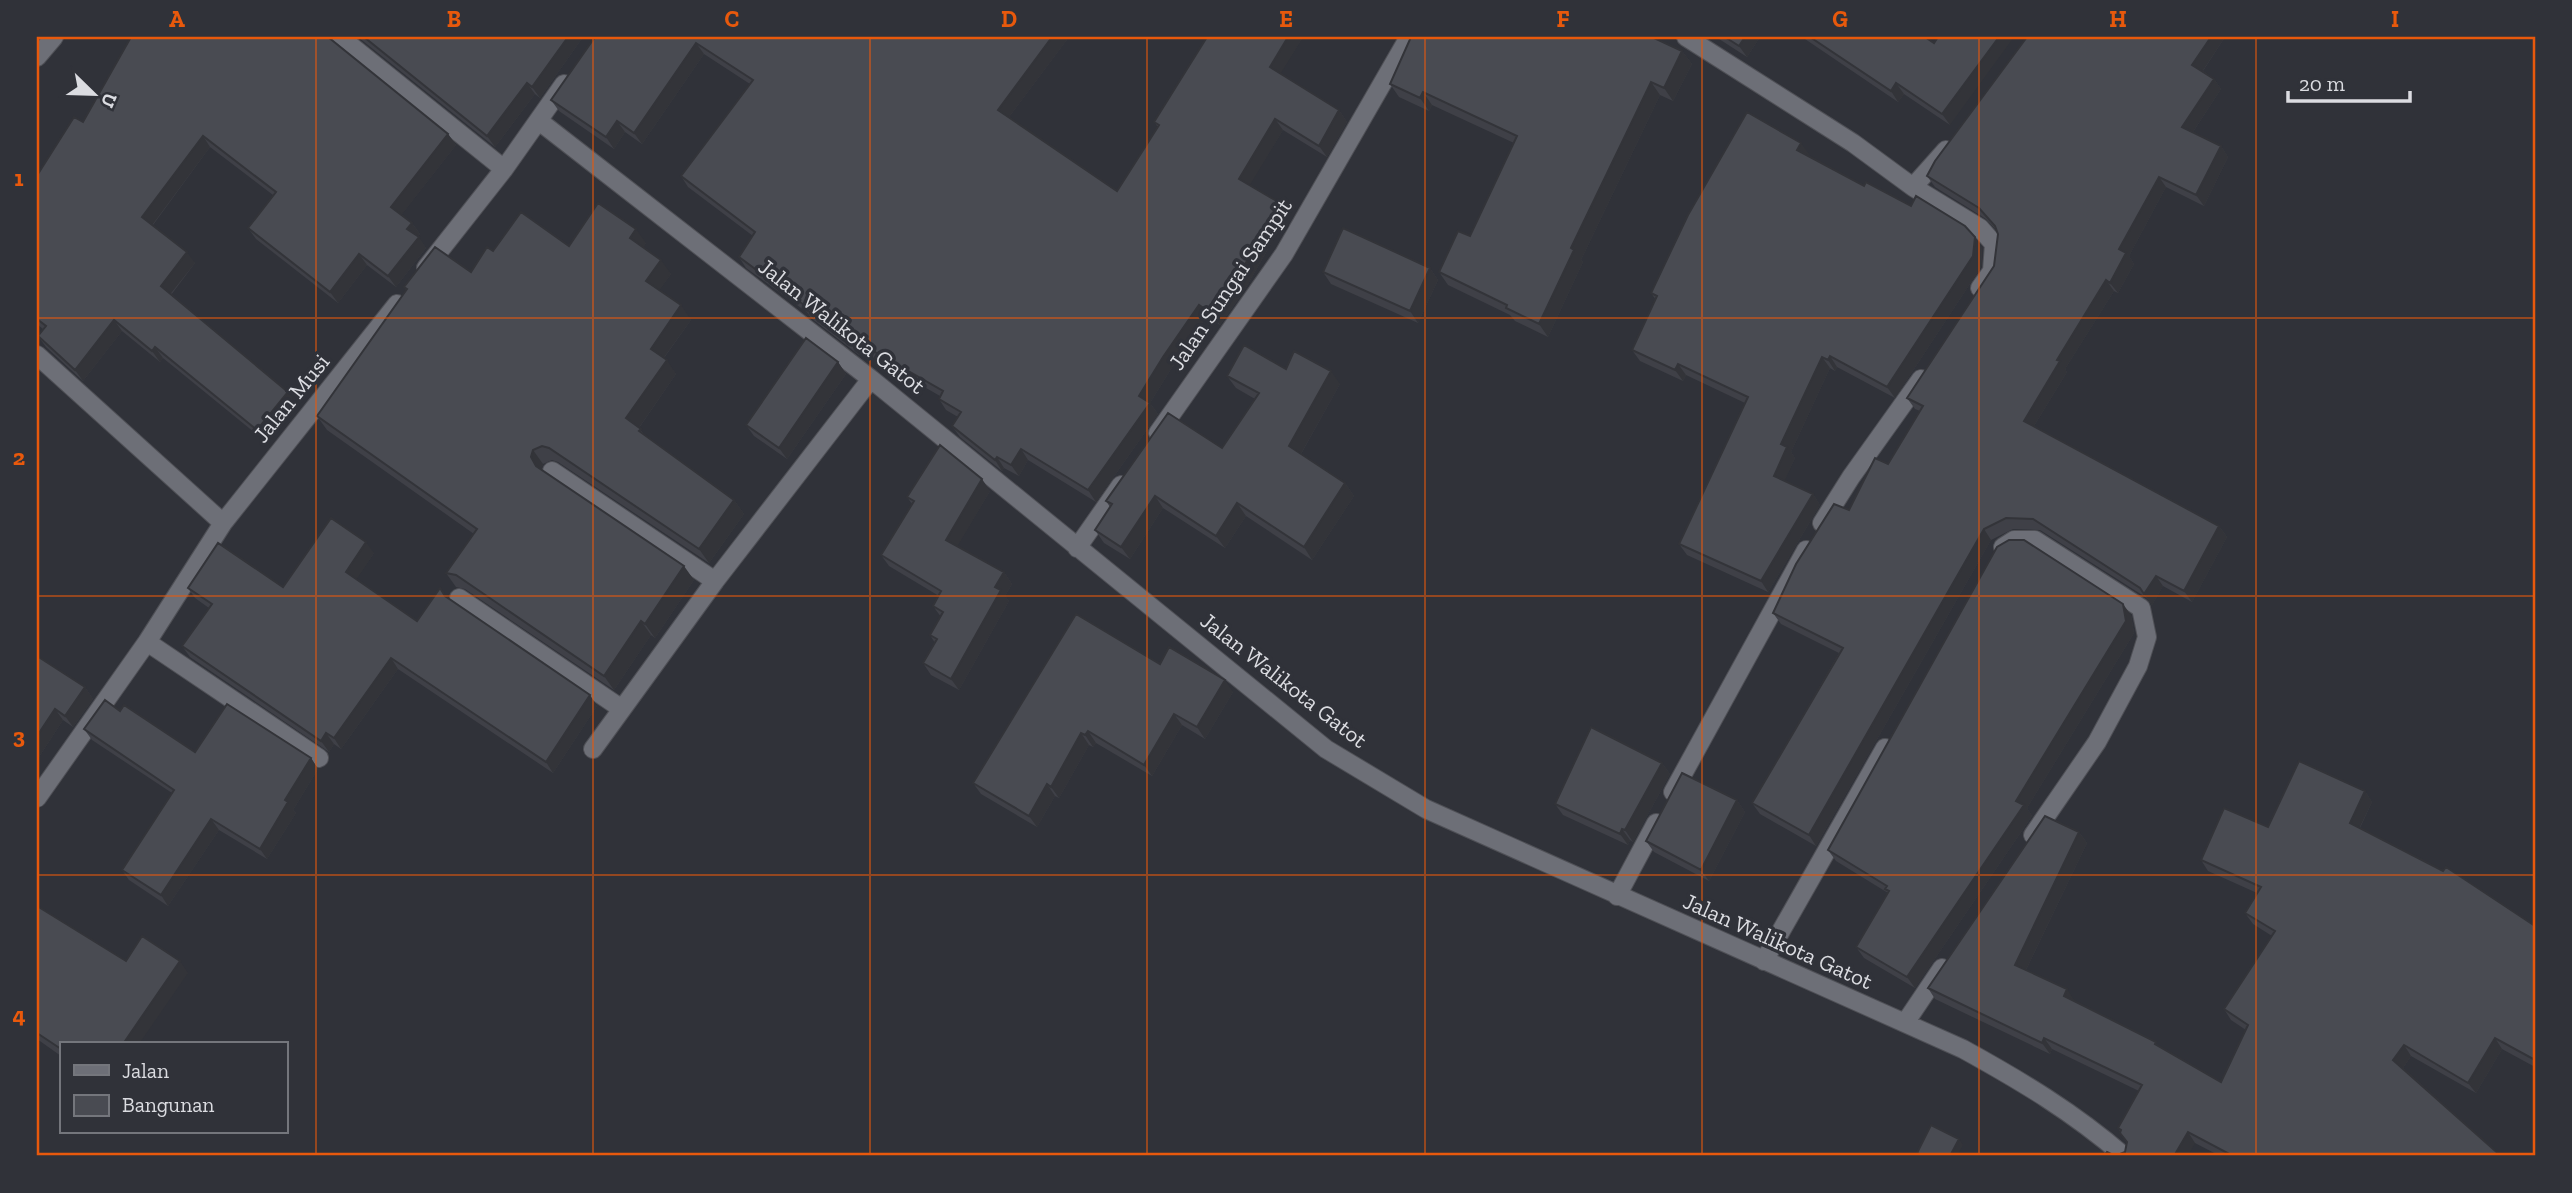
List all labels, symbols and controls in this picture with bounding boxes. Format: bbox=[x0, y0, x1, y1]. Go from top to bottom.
text: A bbox=[169, 5, 185, 33]
text: B bbox=[447, 5, 461, 33]
text: C bbox=[725, 5, 739, 33]
text: D bbox=[1001, 5, 1017, 33]
text: E bbox=[1279, 5, 1293, 33]
text: F bbox=[1556, 5, 1570, 33]
text: G bbox=[1832, 5, 1848, 33]
text: H bbox=[2109, 5, 2127, 33]
text: I bbox=[2391, 5, 2399, 33]
north arrow bbox=[60, 60, 130, 130]
scale bar bbox=[2288, 60, 2411, 104]
text: 20 m bbox=[2299, 71, 2345, 96]
text: U bbox=[96, 90, 122, 112]
text: 1 bbox=[14, 164, 24, 192]
street label: Jalan Sungai Sampit bbox=[1162, 192, 1298, 375]
street label: Jalan Walikota Gatot bbox=[753, 252, 931, 400]
street label: Jalan Musi bbox=[247, 348, 335, 448]
text: 2 bbox=[13, 443, 25, 471]
street label: Jalan Walikota Gatot bbox=[1195, 606, 1373, 754]
text: 3 bbox=[13, 722, 25, 750]
street label: Jalan Walikota Gatot bbox=[1679, 887, 1877, 995]
text: 4 bbox=[12, 1001, 26, 1029]
legend bbox=[60, 1042, 287, 1134]
text: Jalan bbox=[122, 1058, 169, 1083]
text: Bangunan bbox=[122, 1092, 214, 1117]

